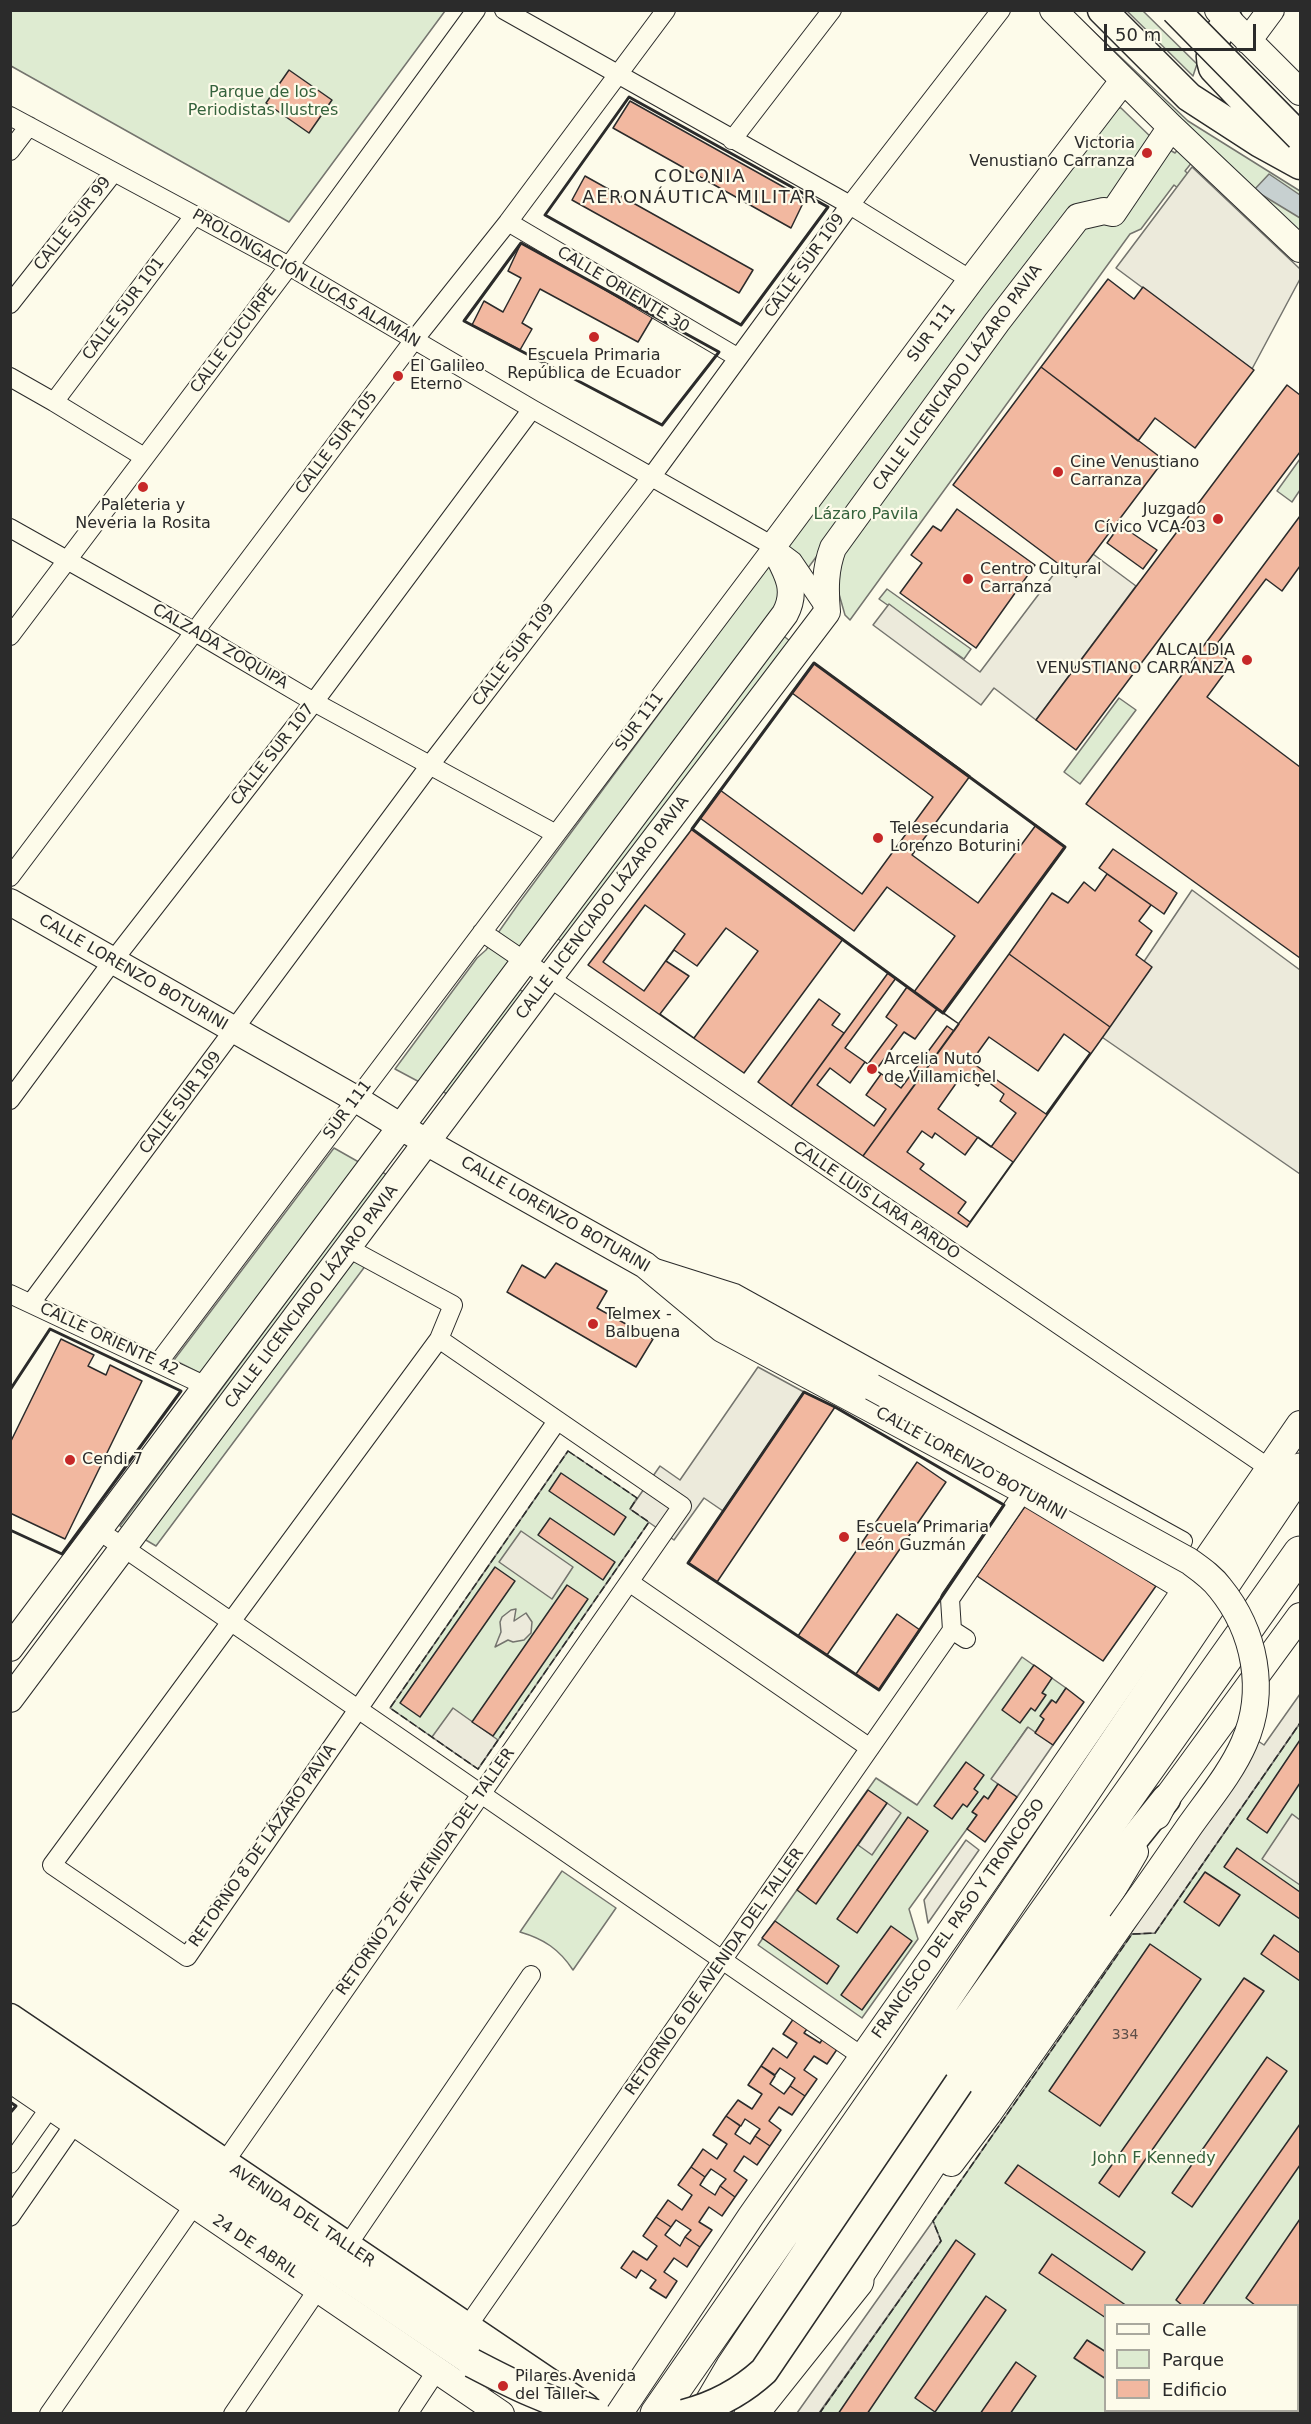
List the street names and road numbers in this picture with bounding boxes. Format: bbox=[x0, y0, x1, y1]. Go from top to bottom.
street label: CALLE SUR 99 bbox=[30, 173, 116, 275]
street label: PROLONGACIÓN LUCAS ALAMÁN bbox=[189, 206, 423, 352]
street label: CALLE SUR 109 bbox=[761, 210, 849, 322]
street label: CALLE ORIENTE 30 bbox=[553, 243, 693, 337]
street label: CALLE SUR 101 bbox=[79, 254, 169, 364]
street label: CALLE LICENCIADO LÁZARO PAVIA bbox=[869, 261, 1047, 495]
street label: CALLE CUCURPE bbox=[187, 281, 281, 397]
street label: SUR 111 bbox=[904, 300, 960, 366]
street label: CALLE SUR 105 bbox=[292, 388, 382, 498]
street label: CALZADA ZOQUIPA bbox=[149, 600, 291, 694]
street label: CALLE SUR 109 bbox=[469, 600, 559, 710]
street label: SUR 111 bbox=[612, 689, 668, 755]
street label: CALLE SUR 107 bbox=[227, 700, 319, 810]
street label: CALLE LICENCIADO LÁZARO PAVIA bbox=[513, 792, 693, 1024]
street label: CALLE LORENZO BOTURINI bbox=[35, 911, 231, 1035]
street label: CALLE SUR 109 bbox=[136, 1048, 226, 1158]
street label: SUR 111 bbox=[320, 1077, 376, 1143]
street label: CALLE LUIS LARA PARDO bbox=[789, 1138, 963, 1264]
street label: CALLE LORENZO BOTURINI bbox=[457, 1153, 653, 1277]
street label: CALLE LICENCIADO LÁZARO PAVIA bbox=[222, 1181, 402, 1413]
street label: CALLE ORIENTE 42 bbox=[37, 1299, 181, 1381]
street label: CALLE LORENZO BOTURINI bbox=[872, 1403, 1070, 1525]
street label: RETORNO 8 DE LÁZARO PAVIA bbox=[185, 1741, 341, 1951]
street label: RETORNO 2 DE AVENIDA DEL TALLER bbox=[333, 1745, 519, 1999]
street label: FRANCISCO DEL PASO Y TRONCOSO bbox=[868, 1795, 1050, 2043]
street label: RETORNO 6 DE AVENIDA DEL TALLER bbox=[622, 1845, 808, 2099]
street label: AVENIDA DEL TALLER bbox=[226, 2160, 378, 2272]
street label: 24 DE ABRIL bbox=[208, 2211, 302, 2283]

